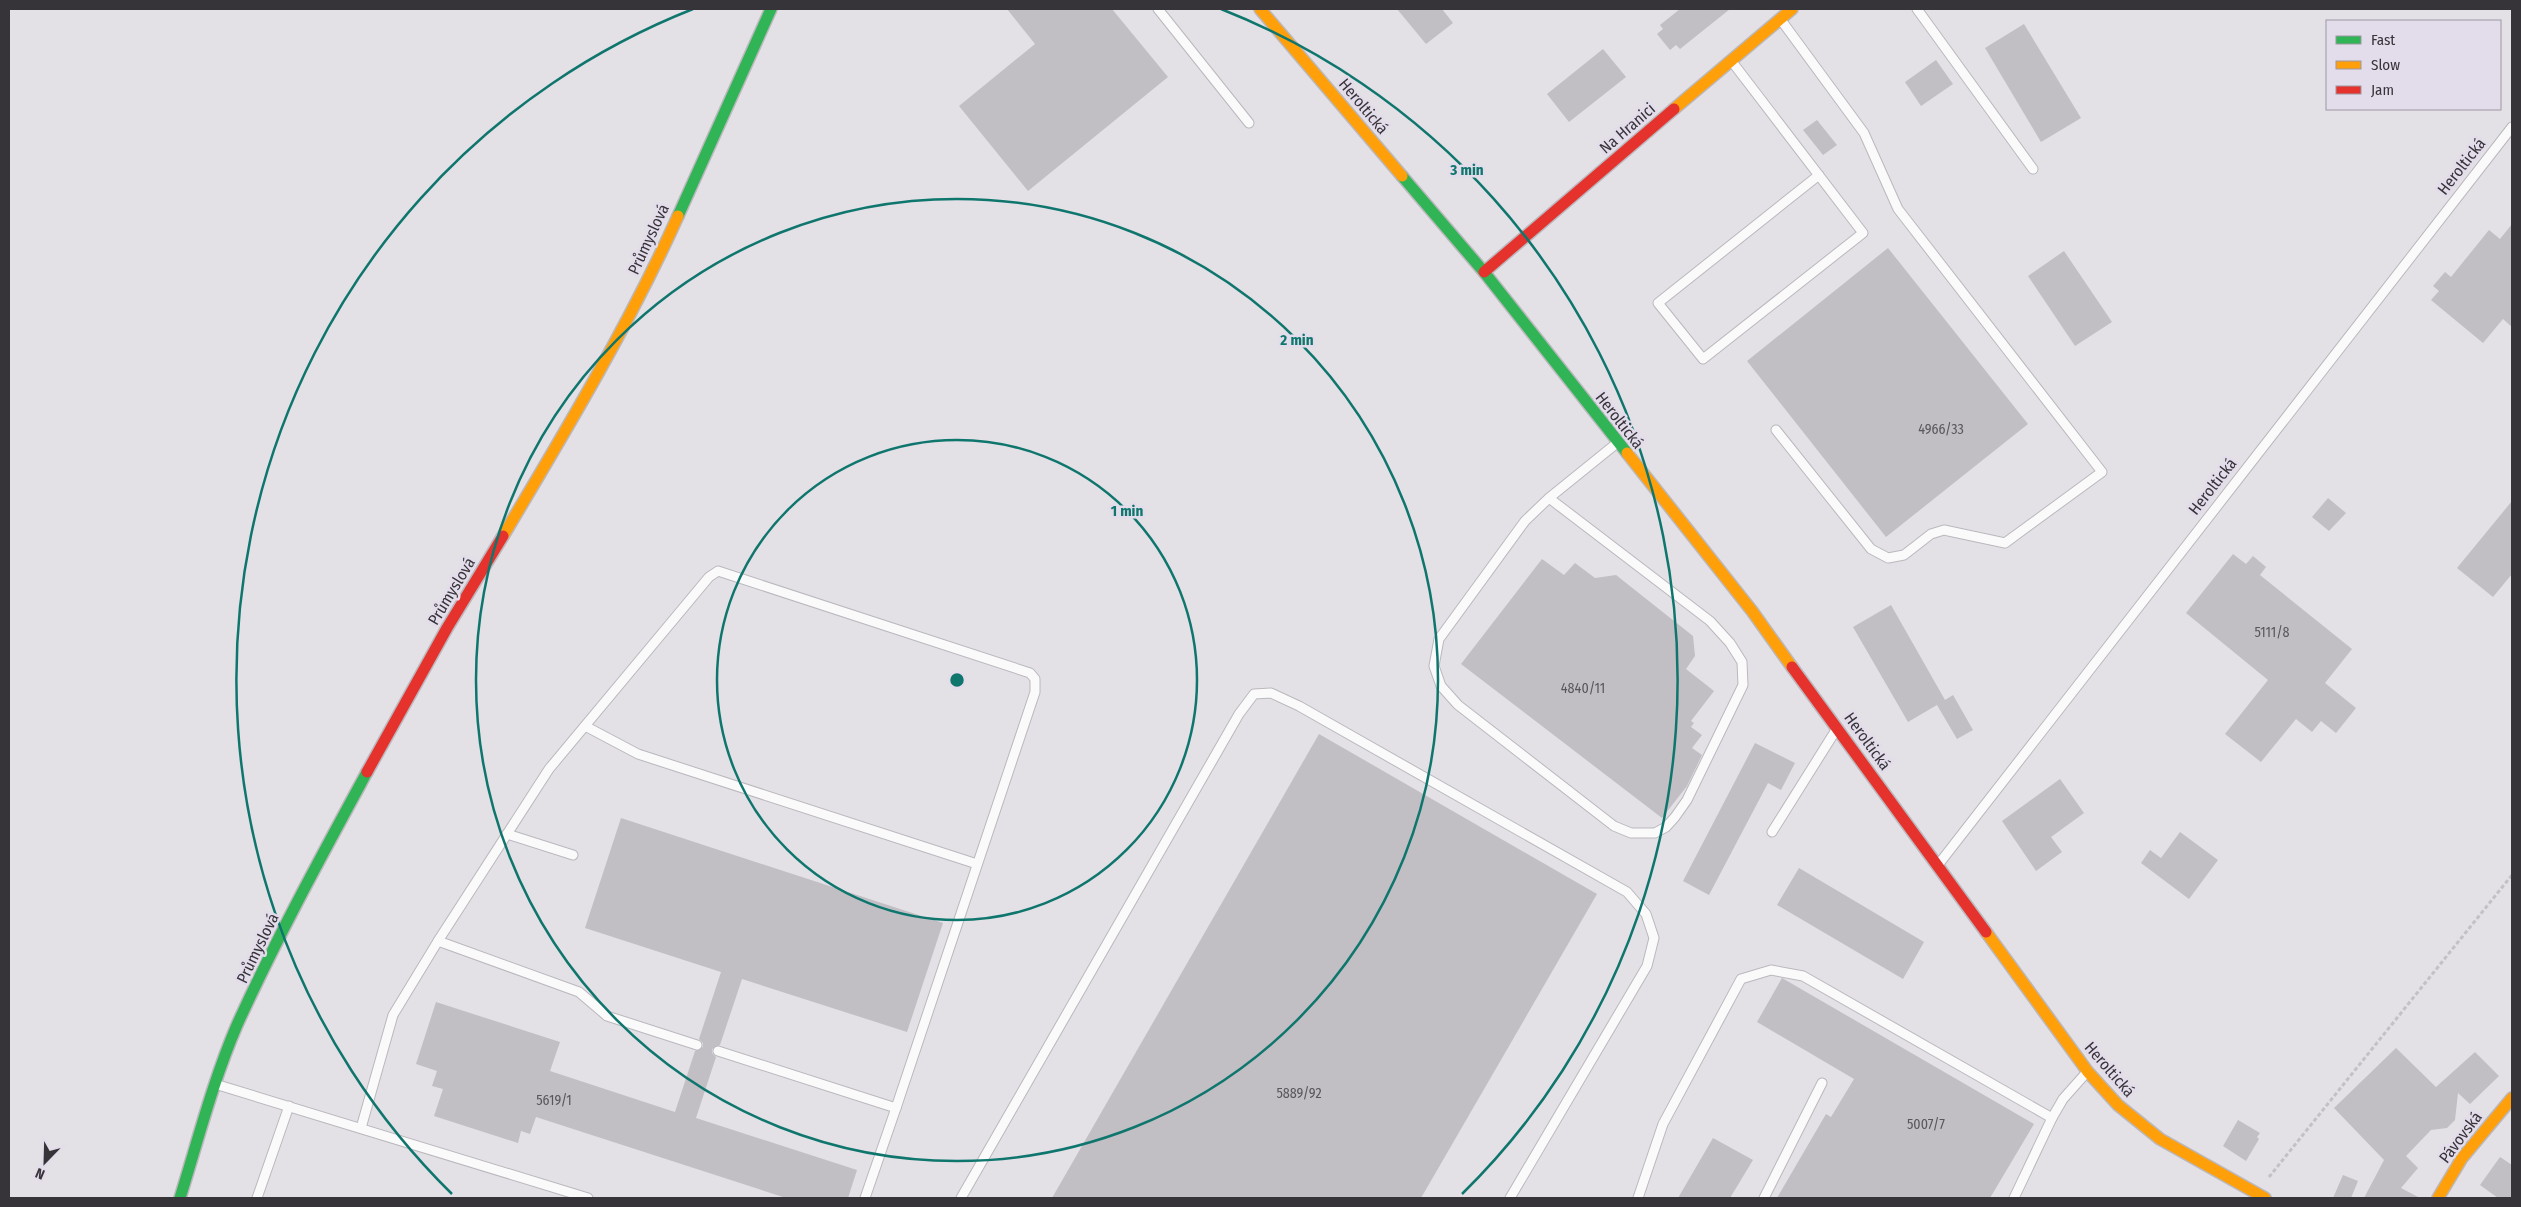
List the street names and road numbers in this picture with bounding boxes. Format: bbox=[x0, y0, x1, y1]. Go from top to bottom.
street label: Heroltická bbox=[1335, 75, 1392, 138]
street label: Na Hranici bbox=[1596, 99, 1659, 158]
street label: Heroltická bbox=[2433, 134, 2489, 198]
street label: Průmyslová bbox=[624, 201, 673, 277]
street label: Heroltická bbox=[1592, 388, 1648, 453]
street label: Heroltická bbox=[2184, 454, 2240, 518]
street label: Průmyslová bbox=[424, 554, 479, 628]
street label: Heroltická bbox=[1840, 709, 1895, 774]
street label: Průmyslová bbox=[232, 910, 283, 986]
street label: Heroltická bbox=[2081, 1038, 2139, 1101]
street label: Pávovská bbox=[2435, 1108, 2486, 1167]

